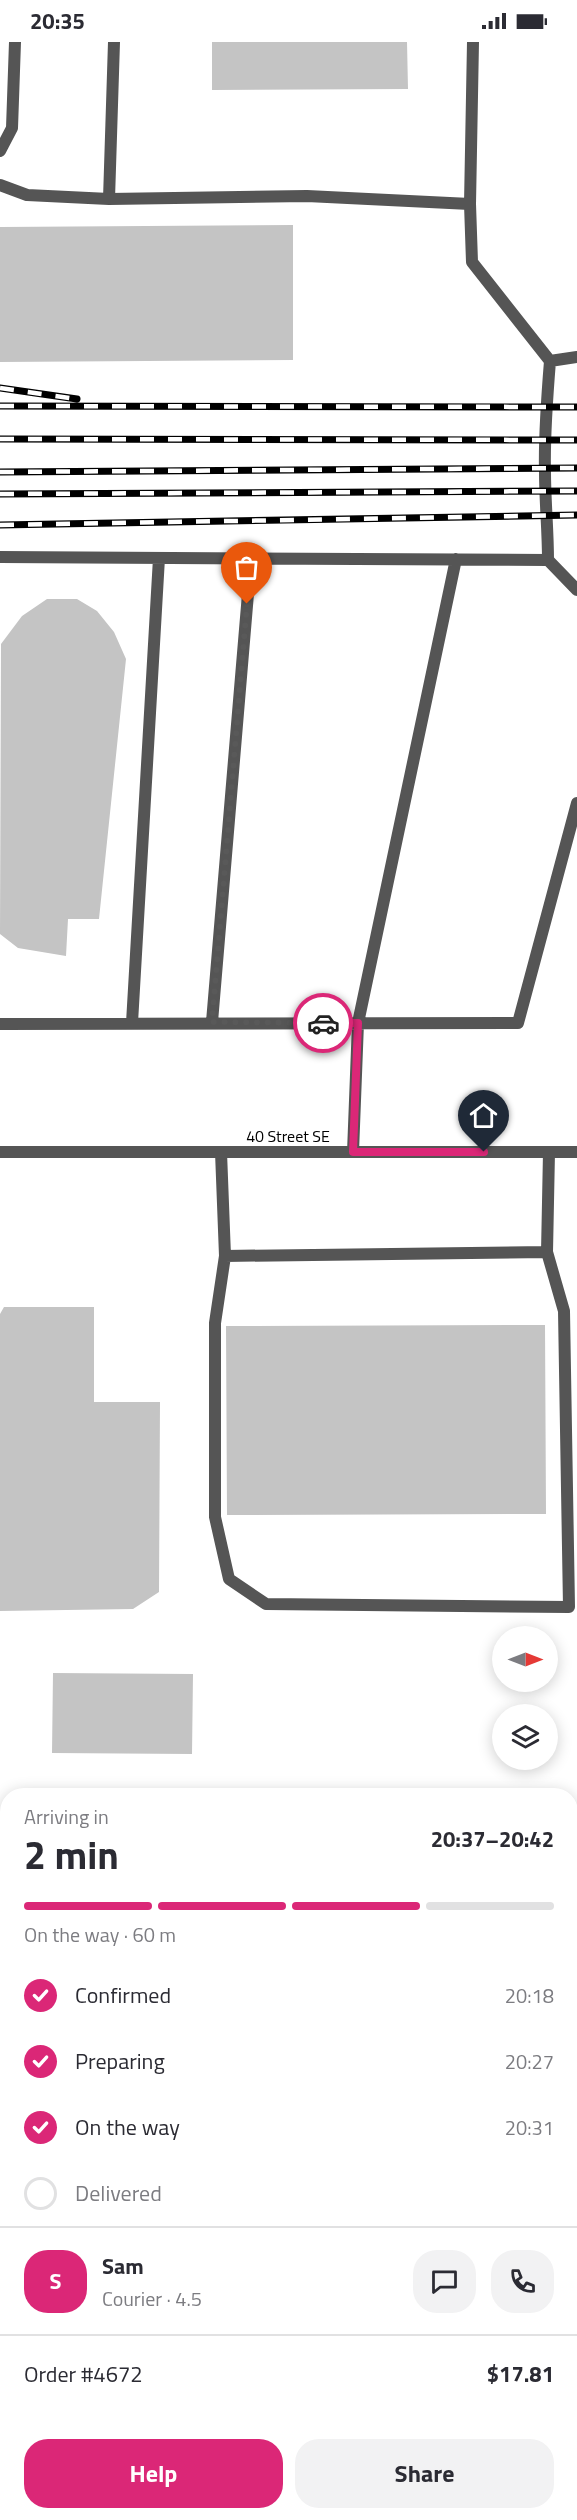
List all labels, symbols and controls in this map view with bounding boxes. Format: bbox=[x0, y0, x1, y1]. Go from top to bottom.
text: 20:35 bbox=[30, 4, 85, 38]
pin bbox=[221, 542, 272, 604]
icon: bag bbox=[230, 551, 263, 584]
courier bbox=[293, 993, 353, 1053]
icon: car bbox=[307, 1007, 340, 1040]
pin bbox=[458, 1090, 509, 1152]
icon: home bbox=[467, 1099, 500, 1132]
street label: 40 Street SE bbox=[246, 1124, 330, 1148]
north arrow bbox=[492, 1626, 558, 1692]
map controls bbox=[492, 1626, 558, 1770]
button: layers bbox=[492, 1704, 558, 1770]
text: Arriving in bbox=[24, 1801, 109, 1832]
text: 20:37–20:42 bbox=[431, 1822, 554, 1856]
text: 2 min bbox=[24, 1825, 119, 1884]
text: On the way · 60 m bbox=[24, 1919, 176, 1950]
text: Confirmed bbox=[75, 1978, 171, 2012]
icon: check bbox=[24, 1979, 57, 2012]
text: 20:18 bbox=[505, 1980, 554, 2011]
text: Preparing bbox=[75, 2044, 165, 2078]
icon: check bbox=[24, 2045, 57, 2078]
text: 20:27 bbox=[505, 2046, 554, 2077]
text: On the way bbox=[75, 2110, 180, 2144]
icon: check bbox=[24, 2111, 57, 2144]
text: 20:31 bbox=[505, 2112, 554, 2143]
text: Delivered bbox=[75, 2176, 162, 2210]
text: Sam bbox=[102, 2249, 144, 2283]
button: chat bbox=[413, 2250, 476, 2313]
button: phone bbox=[491, 2250, 554, 2313]
text: S bbox=[50, 2264, 61, 2298]
text: Courier · 4.5 bbox=[102, 2283, 202, 2314]
text: Order #4672 bbox=[24, 2357, 143, 2391]
text: $17.81 bbox=[487, 2357, 554, 2391]
button: Help bbox=[24, 2439, 283, 2508]
button: Share bbox=[295, 2439, 554, 2508]

